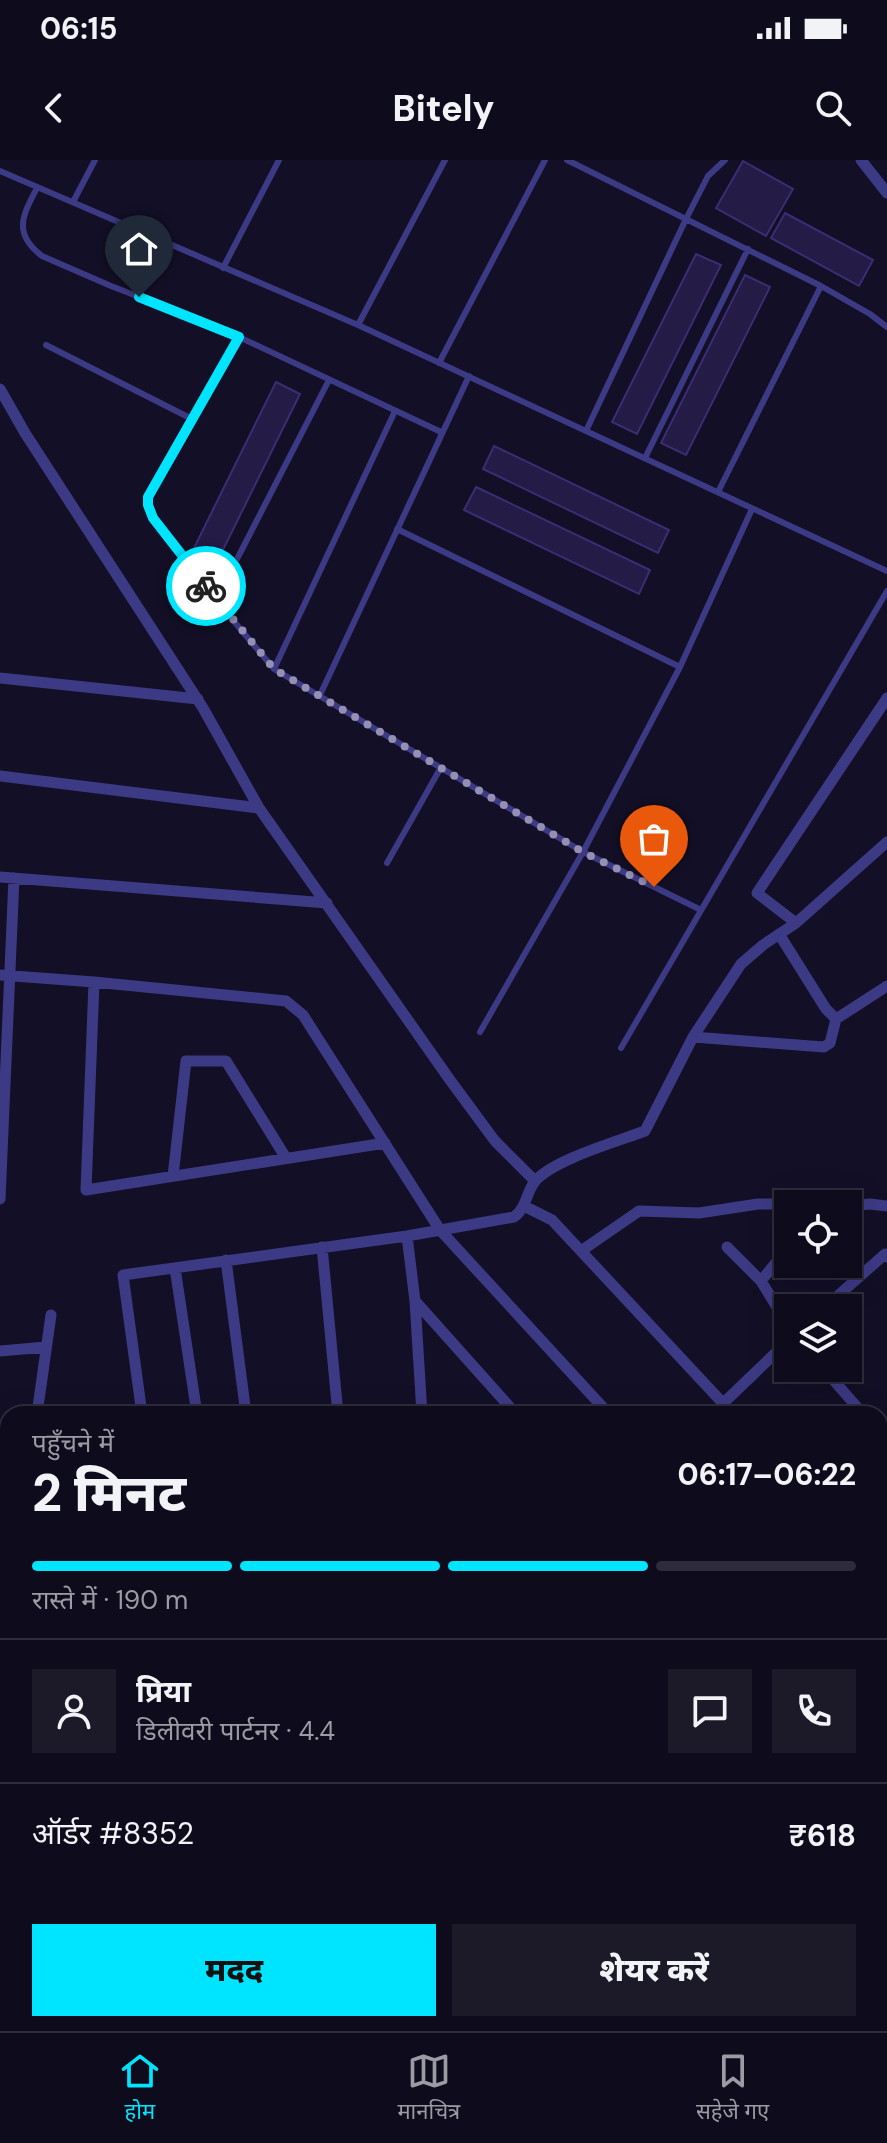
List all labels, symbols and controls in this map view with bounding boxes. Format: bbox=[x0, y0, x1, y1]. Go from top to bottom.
text: 06:15 bbox=[40, 9, 117, 48]
text: Bitely bbox=[393, 85, 494, 132]
icon: back bbox=[32, 86, 76, 130]
icon: search bbox=[811, 86, 855, 130]
pin bbox=[105, 215, 173, 297]
icon: home bbox=[117, 227, 161, 271]
courier bbox=[166, 546, 246, 626]
icon: bike bbox=[184, 564, 228, 608]
pin bbox=[620, 805, 688, 887]
icon: bag bbox=[632, 817, 676, 861]
map controls bbox=[774, 1190, 862, 1382]
button: locate bbox=[774, 1190, 862, 1278]
button: layers bbox=[774, 1294, 862, 1382]
text: पहुँचने में bbox=[32, 1426, 114, 1460]
text: 06:17–06:22 bbox=[677, 1455, 856, 1494]
text: 2 मिनट bbox=[32, 1459, 186, 1527]
text: रास्ते में · 190 m bbox=[32, 1583, 188, 1617]
button: person bbox=[32, 1669, 116, 1753]
button: chat bbox=[668, 1669, 752, 1753]
button: phone bbox=[772, 1669, 856, 1753]
text: प्रिया bbox=[136, 1672, 191, 1711]
text: डिलीवरी पार्टनर · 4.4 bbox=[136, 1714, 335, 1748]
text: ऑर्डर #8352 bbox=[32, 1814, 194, 1853]
text: ₹618 bbox=[789, 1816, 856, 1855]
button: मदद bbox=[32, 1924, 436, 2016]
button: शेयर करें bbox=[452, 1924, 856, 2016]
tab: होम bbox=[118, 2049, 162, 2128]
tab: मानचित्र bbox=[397, 2049, 460, 2128]
tab: सहेजे गए bbox=[696, 2049, 769, 2128]

